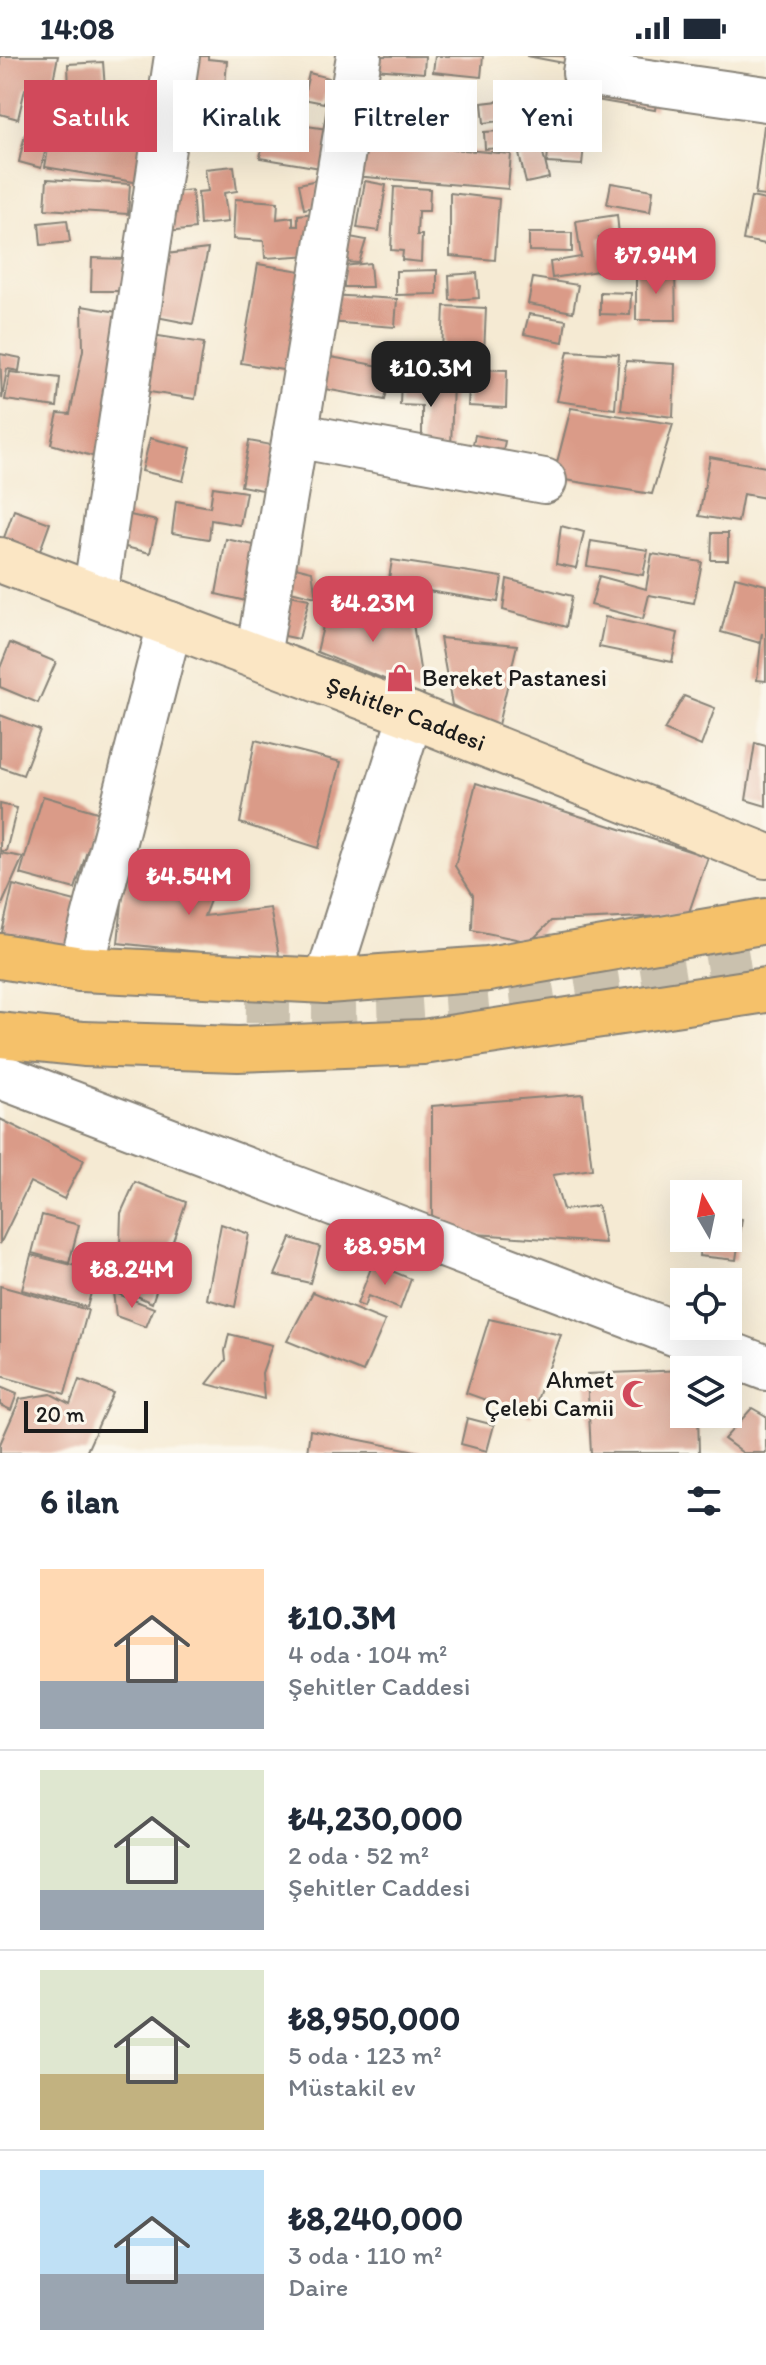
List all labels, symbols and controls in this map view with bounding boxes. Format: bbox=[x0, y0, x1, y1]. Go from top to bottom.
text: 14:08 bbox=[40, 10, 114, 47]
chip: Satılık bbox=[24, 80, 157, 152]
chip: Kiralık bbox=[173, 80, 309, 152]
chip: Filtreler bbox=[325, 80, 477, 152]
chip: Yeni bbox=[493, 80, 602, 152]
pin: ₺7.94M bbox=[591, 228, 721, 296]
text: ₺7.94M bbox=[615, 238, 697, 270]
pin: ₺10.3M bbox=[366, 341, 496, 409]
text: ₺10.3M bbox=[389, 351, 473, 383]
pin: ₺4.23M bbox=[308, 576, 438, 644]
text: ₺4.23M bbox=[331, 586, 415, 618]
shop icon: Bereket Pastanesi bbox=[385, 663, 415, 693]
place label: Bereket Pastanesi bbox=[422, 663, 607, 692]
street label: Şehitler Caddesi bbox=[322, 669, 490, 757]
pin: ₺4.54M bbox=[124, 849, 254, 917]
text: ₺4.54M bbox=[146, 859, 232, 891]
north arrow bbox=[670, 1180, 742, 1252]
map controls bbox=[670, 1180, 742, 1428]
pin: ₺8.95M bbox=[320, 1219, 450, 1287]
text: ₺8.95M bbox=[344, 1229, 426, 1261]
pin: ₺8.24M bbox=[67, 1242, 197, 1310]
text: ₺8.24M bbox=[90, 1252, 174, 1284]
button: locate bbox=[670, 1268, 742, 1340]
button: layers bbox=[670, 1356, 742, 1428]
place label: Ahmet Çelebi Camii bbox=[485, 1365, 614, 1422]
mosque icon: Ahmet Çelebi Camii bbox=[621, 1379, 651, 1409]
scale bar bbox=[24, 1397, 148, 1433]
text: 20 m bbox=[36, 1401, 85, 1428]
icon: filters bbox=[682, 1479, 726, 1523]
text: 6 ilan bbox=[40, 1481, 119, 1522]
text: ₺10.3M bbox=[288, 1597, 397, 1638]
icon: home bbox=[104, 1601, 200, 1697]
text: 4 oda · 104 m² bbox=[288, 1638, 447, 1670]
text: Şehitler Caddesi bbox=[288, 1670, 470, 1702]
text: ₺4,230,000 bbox=[288, 1798, 463, 1839]
icon: home bbox=[104, 1802, 200, 1898]
text: 2 oda · 52 m² bbox=[288, 1839, 429, 1871]
text: Şehitler Caddesi bbox=[288, 1871, 470, 1903]
text: ₺8,950,000 bbox=[288, 1998, 460, 2039]
icon: home bbox=[104, 2002, 200, 2098]
text: 5 oda · 123 m² bbox=[288, 2039, 442, 2071]
text: Müstakil ev bbox=[288, 2071, 416, 2103]
text: ₺8,240,000 bbox=[288, 2198, 463, 2239]
icon: home bbox=[104, 2202, 200, 2298]
text: 3 oda · 110 m² bbox=[288, 2239, 442, 2271]
text: Daire bbox=[288, 2271, 348, 2303]

